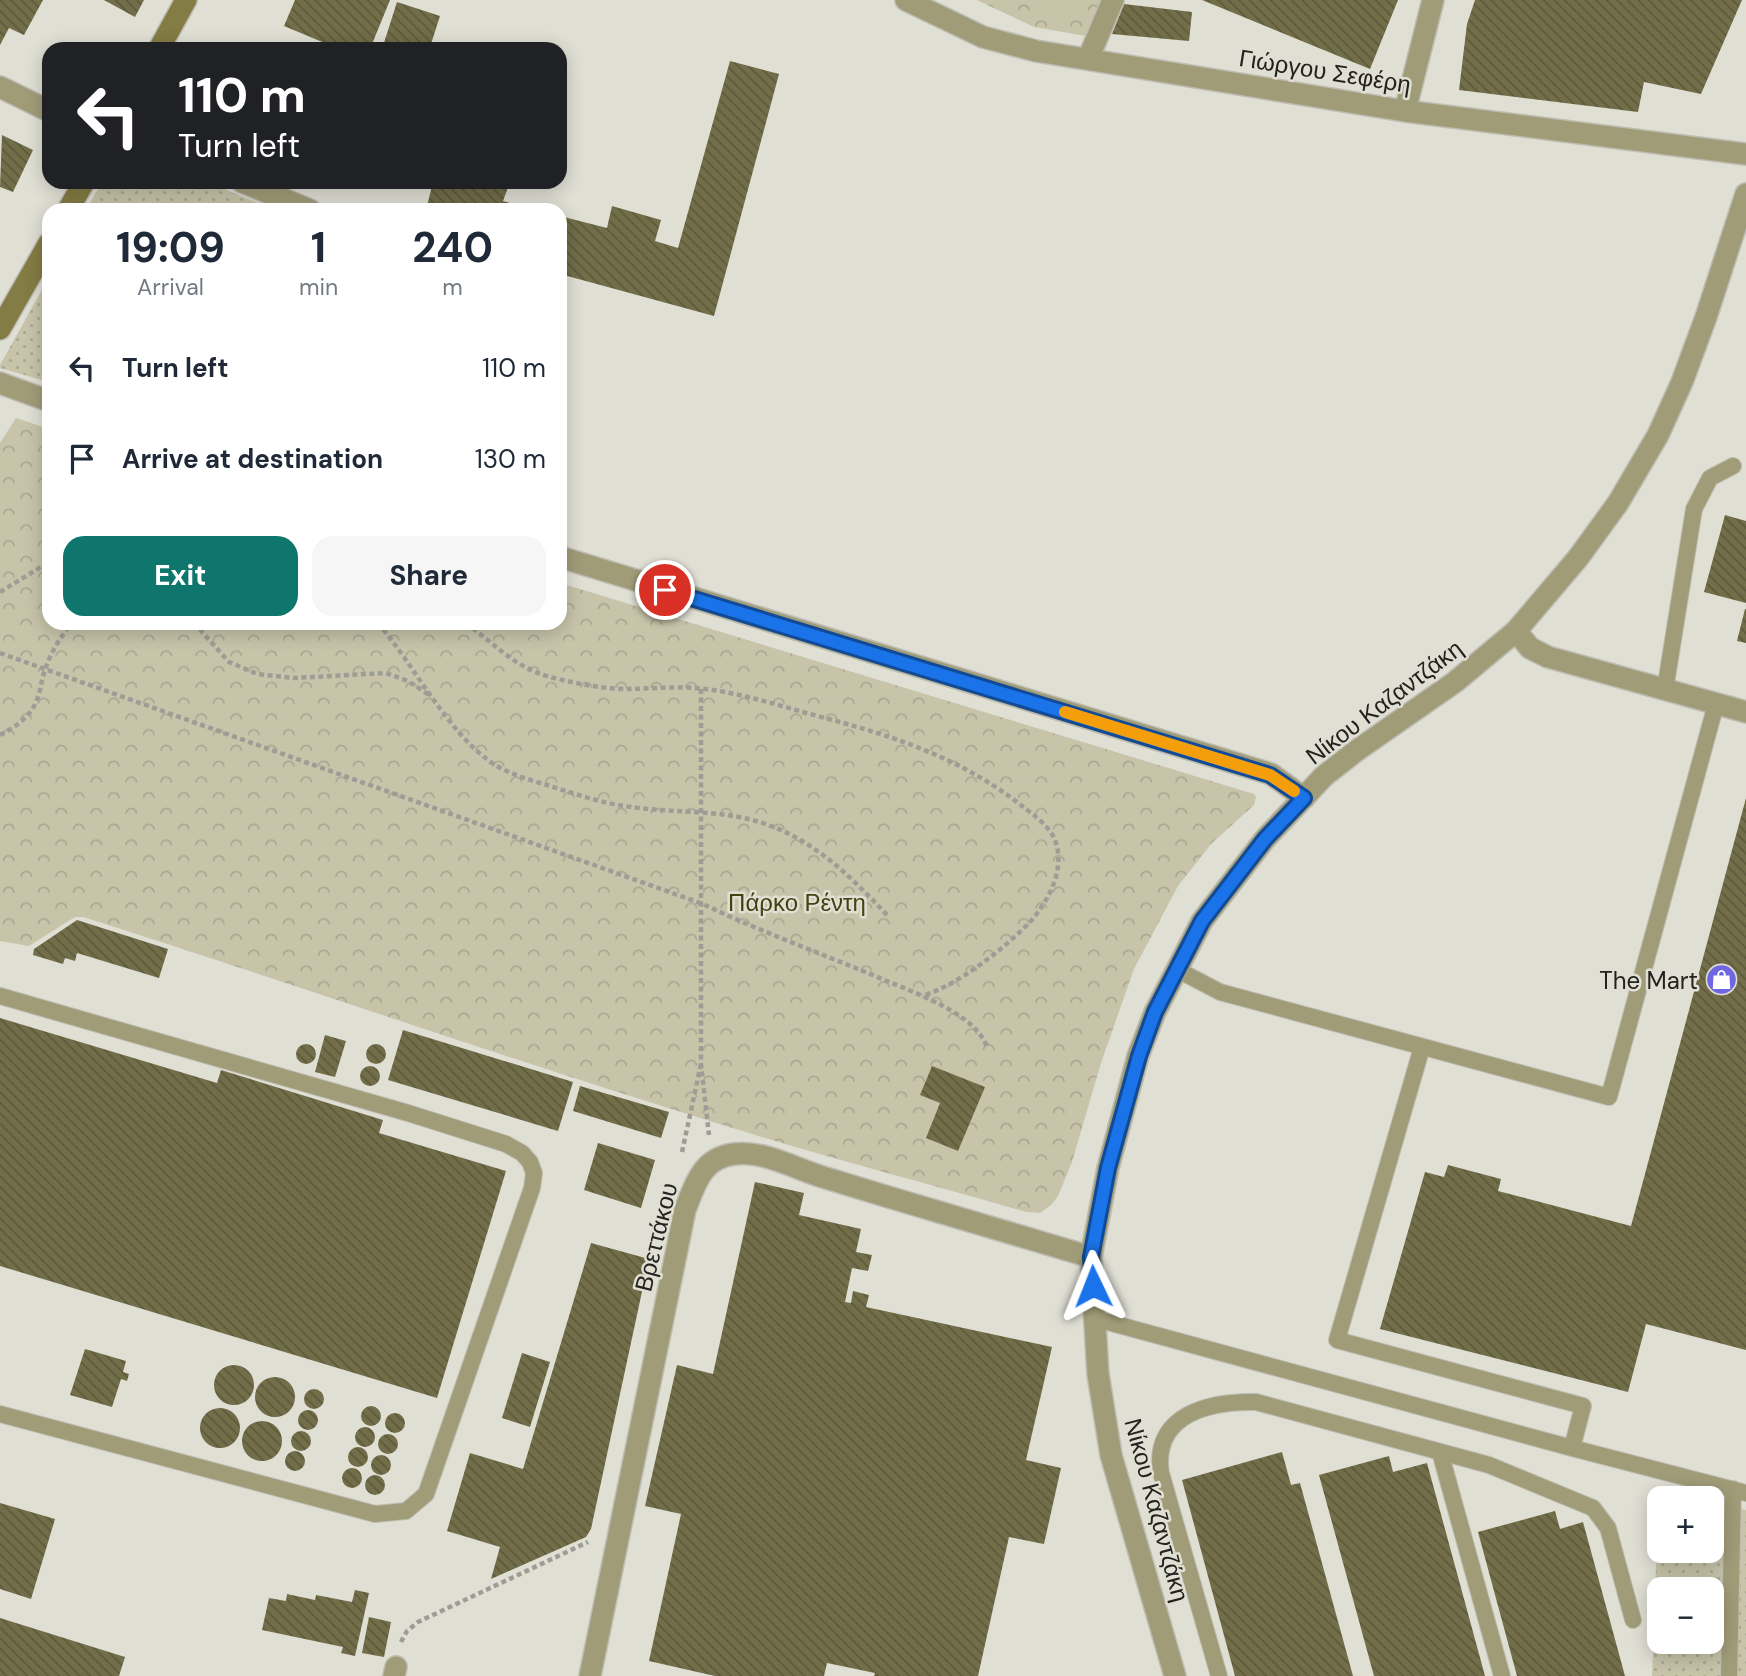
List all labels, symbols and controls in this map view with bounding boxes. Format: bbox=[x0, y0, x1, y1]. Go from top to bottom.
street label: Γιώργου Σεφέρη bbox=[1237, 42, 1413, 100]
text: 110 m bbox=[178, 63, 306, 127]
icon: left bbox=[63, 70, 154, 161]
text: Turn left bbox=[178, 125, 300, 167]
text: 19:09 bbox=[116, 220, 225, 275]
text: 1 bbox=[311, 220, 326, 275]
text: 240 bbox=[412, 220, 493, 275]
text: Arrival bbox=[137, 272, 204, 302]
text: min bbox=[299, 272, 338, 302]
text: m bbox=[442, 272, 463, 302]
icon: left bbox=[63, 349, 101, 387]
text: Turn left bbox=[122, 351, 229, 385]
text: 110 m bbox=[482, 351, 546, 385]
icon: arrive bbox=[63, 440, 101, 478]
text: Arrive at destination bbox=[122, 442, 383, 476]
text: 130 m bbox=[475, 442, 546, 476]
button: Exit bbox=[63, 536, 298, 616]
button: Share bbox=[312, 536, 546, 616]
pin bbox=[635, 560, 695, 620]
icon: arrive bbox=[646, 571, 684, 609]
street label: Νίκου Καζαντζάκη bbox=[1299, 633, 1469, 771]
park label: Πάρκο Ρέντη bbox=[728, 887, 866, 918]
shop icon: The Mart bbox=[1704, 963, 1738, 997]
place label: The Mart bbox=[1599, 965, 1698, 996]
street label: Βρεττάκου bbox=[628, 1179, 684, 1295]
position arrow bbox=[1056, 1249, 1130, 1323]
street label: Νίκου Καζαντζάκη bbox=[1118, 1415, 1196, 1605]
map controls bbox=[1647, 1486, 1724, 1654]
button: + bbox=[1647, 1486, 1724, 1563]
button: − bbox=[1647, 1577, 1724, 1654]

